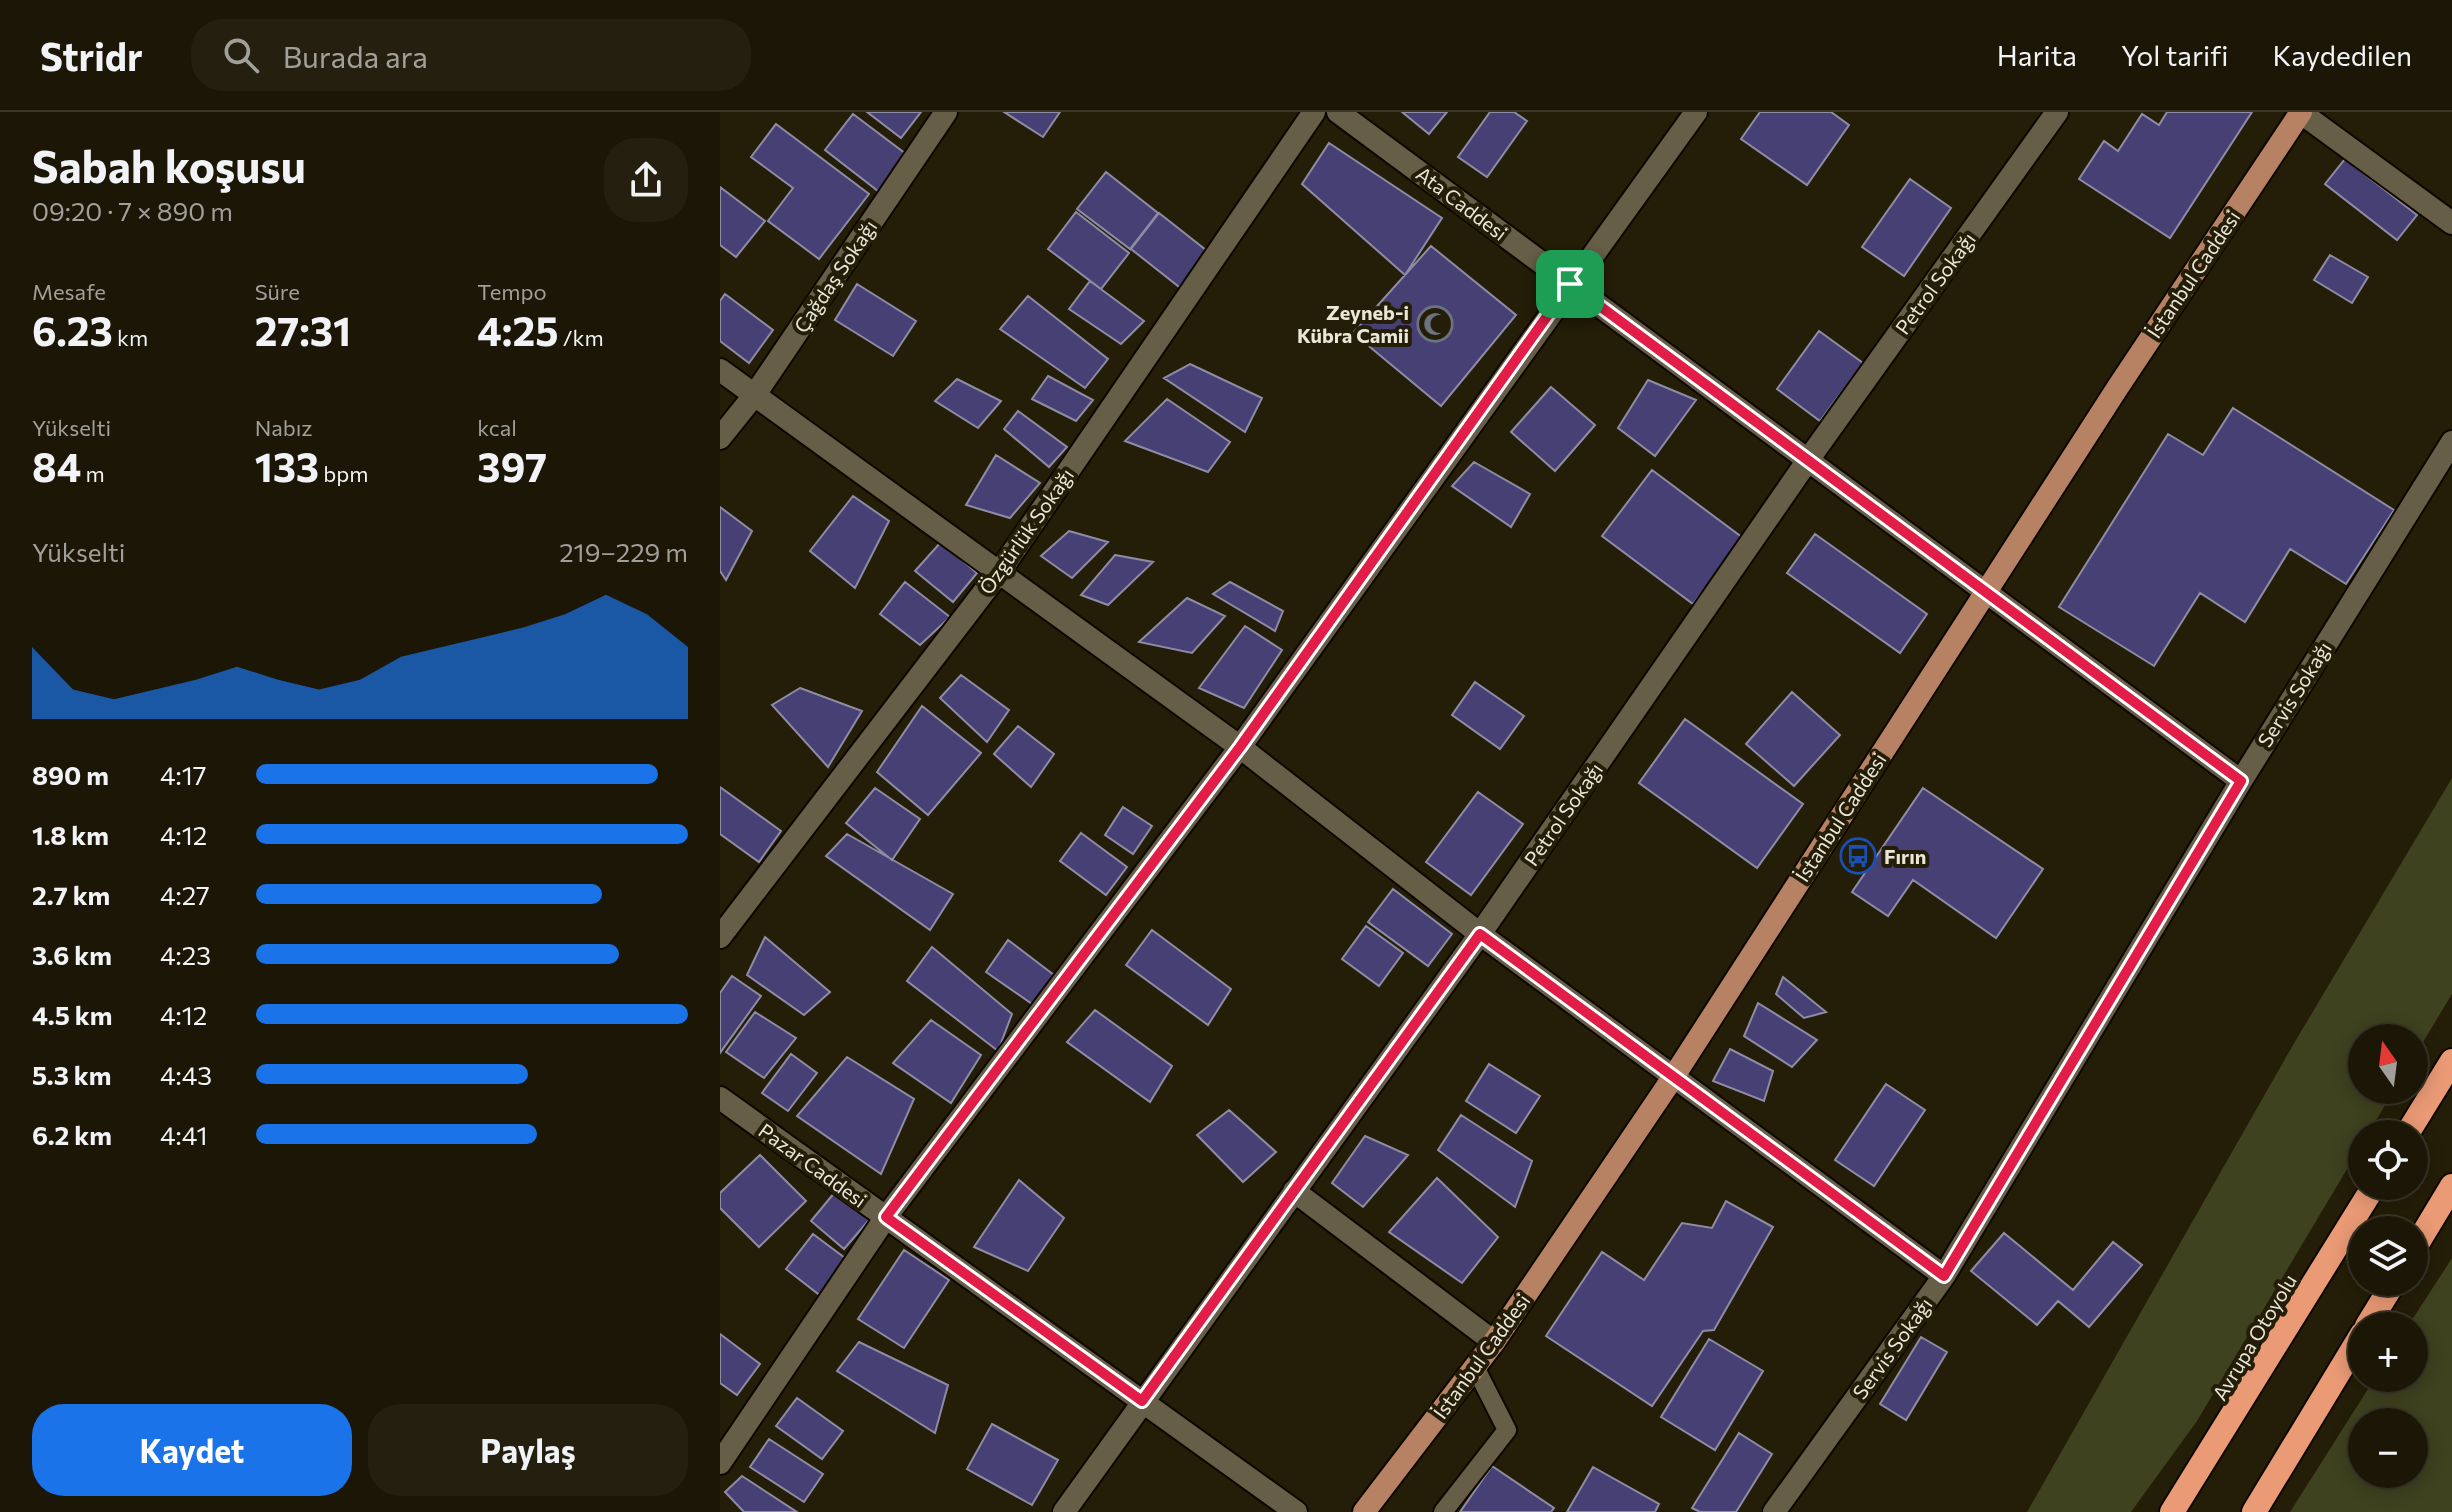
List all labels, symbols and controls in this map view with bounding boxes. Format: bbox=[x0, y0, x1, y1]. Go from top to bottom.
search box bbox=[191, 19, 751, 91]
text: Stridr bbox=[40, 32, 143, 79]
icon: search bbox=[219, 33, 263, 77]
text: Burada ara bbox=[283, 37, 428, 74]
text: Harita bbox=[1997, 38, 2077, 72]
text: Yol tarifi bbox=[2121, 38, 2229, 72]
text: Kaydedilen bbox=[2273, 38, 2412, 72]
text: Sabah koşusu bbox=[32, 138, 306, 192]
button: share bbox=[604, 138, 688, 222]
street label: Ata Caddesi bbox=[1412, 161, 1512, 245]
text: 09:20 · 7 × 890 m bbox=[32, 195, 233, 226]
street label: İstanbul Caddesi bbox=[2141, 206, 2245, 342]
street label: Çağdaş Sokağı bbox=[788, 215, 882, 337]
street label: Petrol Sokağı bbox=[1890, 227, 1980, 339]
pin bbox=[1536, 250, 1604, 318]
icon: arrive bbox=[1548, 262, 1592, 306]
text: Mesafe bbox=[32, 278, 106, 305]
text: Süre bbox=[255, 278, 300, 305]
text: Tempo bbox=[477, 278, 547, 305]
place label: Zeyneb-i Kübra Camii bbox=[1297, 300, 1409, 347]
text: 6.23 bbox=[32, 305, 113, 354]
text: 27:31 bbox=[255, 305, 351, 354]
text: 4:25 bbox=[477, 305, 559, 354]
mosque icon: Zeyneb-i Kübra Camii bbox=[1416, 305, 1454, 343]
text: km bbox=[113, 324, 148, 351]
text: /km bbox=[559, 324, 604, 351]
text: Yükselti bbox=[32, 414, 111, 441]
text: Nabız bbox=[255, 414, 312, 441]
text: kcal bbox=[477, 414, 517, 441]
text: 84 bbox=[32, 441, 81, 490]
text: 133 bbox=[255, 441, 319, 490]
text: 397 bbox=[477, 441, 547, 490]
text: m bbox=[81, 460, 105, 487]
text: bpm bbox=[319, 460, 369, 487]
street label: Özgürlük Sokağı bbox=[974, 463, 1078, 599]
text: Yükselti bbox=[32, 536, 125, 567]
text: 219–229 m bbox=[559, 536, 688, 567]
street label: Servis Sokağı bbox=[2252, 637, 2336, 751]
street label: İstanbul Caddesi bbox=[1789, 748, 1891, 886]
street label: Petrol Sokağı bbox=[1519, 758, 1607, 870]
text: 890 m bbox=[32, 759, 109, 790]
text: 4:17 bbox=[160, 759, 207, 790]
text: 1.8 km bbox=[32, 819, 109, 850]
text: 4:12 bbox=[160, 819, 207, 850]
bus stop icon: Fırın bbox=[1839, 837, 1877, 875]
place label: Fırın bbox=[1884, 844, 1926, 868]
text: 2.7 km bbox=[32, 879, 110, 910]
text: 4:27 bbox=[160, 879, 210, 910]
text: 3.6 km bbox=[32, 939, 112, 970]
text: 4:23 bbox=[160, 939, 211, 970]
text: 4.5 km bbox=[32, 999, 112, 1030]
text: 4:12 bbox=[160, 999, 207, 1030]
north arrow bbox=[2348, 1024, 2428, 1104]
map controls bbox=[2348, 1024, 2428, 1488]
text: 5.3 km bbox=[32, 1059, 111, 1090]
text: 4:43 bbox=[160, 1059, 212, 1090]
street label: Pazar Caddesi bbox=[754, 1118, 872, 1212]
text: 6.2 km bbox=[32, 1119, 112, 1150]
text: 4:41 bbox=[160, 1119, 208, 1150]
button: locate bbox=[2348, 1120, 2428, 1200]
button: layers bbox=[2348, 1216, 2428, 1296]
street label: Avrupa Otoyolu bbox=[2207, 1270, 2301, 1404]
street label: İstanbul Caddesi bbox=[1428, 1289, 1534, 1423]
street label: Servis Sokağı bbox=[1847, 1293, 1937, 1403]
button: + bbox=[2348, 1312, 2428, 1392]
button: Kaydet bbox=[32, 1404, 352, 1496]
button: Paylaş bbox=[368, 1404, 688, 1496]
button: − bbox=[2348, 1408, 2428, 1488]

